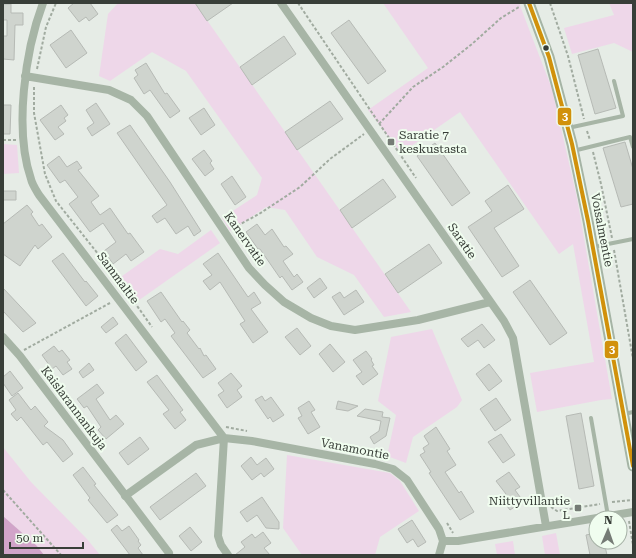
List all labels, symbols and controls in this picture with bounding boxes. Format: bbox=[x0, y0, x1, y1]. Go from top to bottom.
unlabelled marker bbox=[541, 43, 551, 53]
line badge: 3 bbox=[557, 107, 572, 126]
text: 3 bbox=[562, 110, 568, 123]
place label: Saratie 7 keskustasta bbox=[399, 128, 467, 156]
marker: Saratie 7 keskustasta bbox=[386, 137, 396, 147]
street label: Voisalmentie bbox=[588, 192, 616, 269]
street label: Kanervatie bbox=[221, 209, 269, 269]
street label: Saratie bbox=[445, 221, 479, 262]
street label: Sammaltie bbox=[94, 249, 142, 307]
line badge: 3 bbox=[604, 340, 619, 359]
text: 3 bbox=[609, 343, 615, 356]
street label: Kaislarannankuja bbox=[38, 364, 110, 453]
street label: Vanamontie bbox=[320, 436, 391, 463]
place label: Niittyvillantie L bbox=[489, 494, 570, 522]
marker: Niittyvillantie L bbox=[573, 503, 583, 513]
north arrow bbox=[588, 510, 628, 550]
text: N bbox=[604, 514, 613, 527]
scale bar bbox=[10, 524, 83, 550]
text: 50 m bbox=[16, 531, 43, 545]

